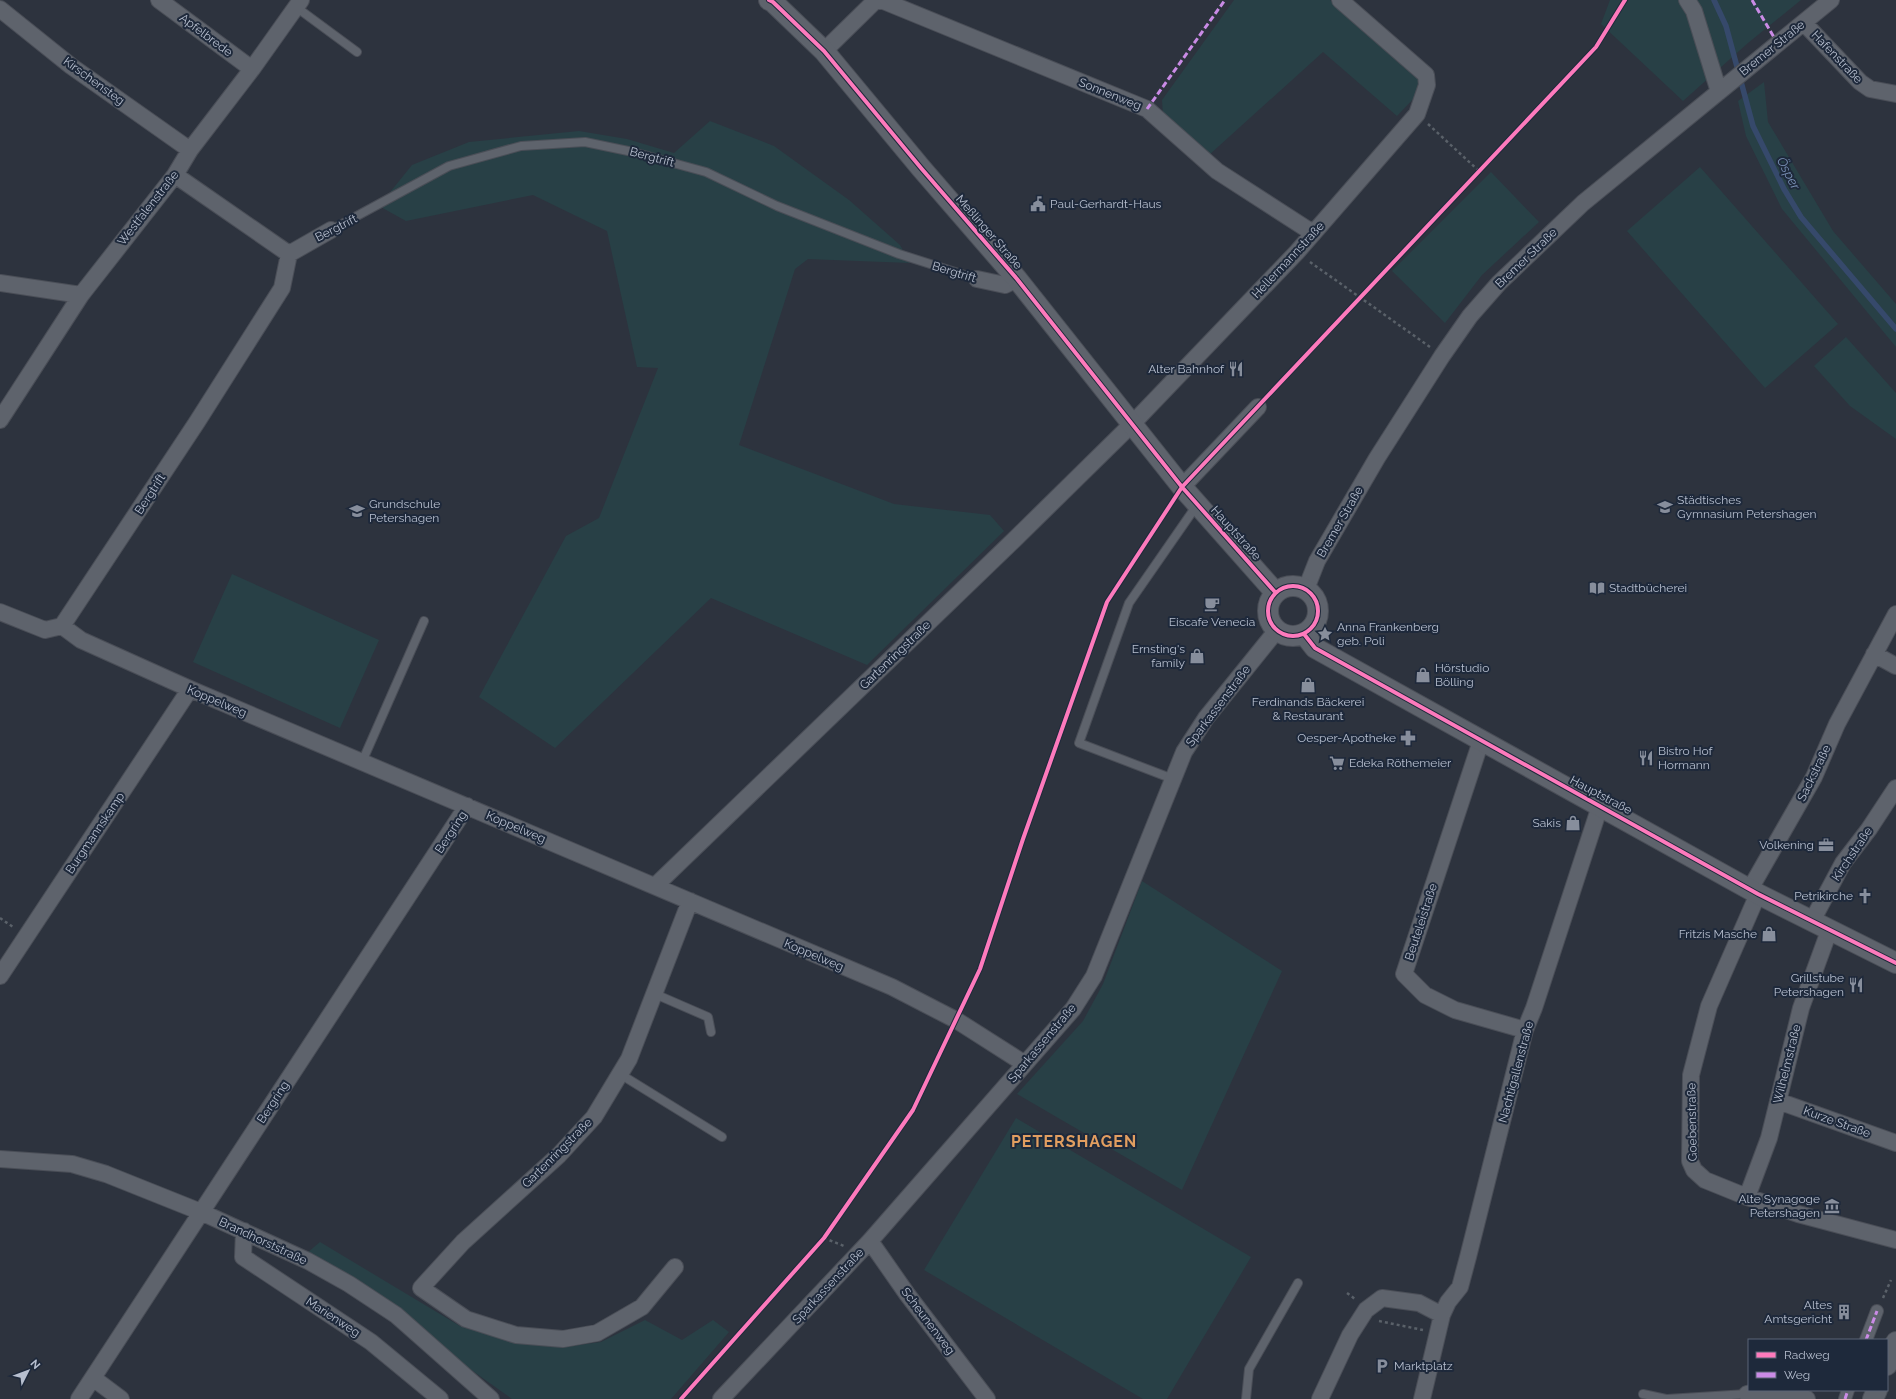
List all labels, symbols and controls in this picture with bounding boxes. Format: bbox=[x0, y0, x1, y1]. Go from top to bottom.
street label: Apfelbrede bbox=[177, 11, 235, 59]
street label: Bremer Straße bbox=[1737, 17, 1807, 79]
street label: Hafenstraße bbox=[1809, 28, 1865, 86]
street label: Kirschensteg bbox=[61, 54, 127, 108]
street label: Sonnenweg bbox=[1077, 75, 1143, 113]
street label: Bergtrift bbox=[628, 144, 676, 170]
water label: Ösper bbox=[1774, 154, 1804, 193]
street label: Westfalenstraße bbox=[115, 168, 181, 248]
street label: Meßlinger Straße bbox=[953, 192, 1025, 272]
public building icon: Paul-Gerhardt-Haus bbox=[1029, 195, 1047, 213]
place label: Paul-Gerhardt-Haus bbox=[1050, 197, 1162, 211]
street label: Bergtrift bbox=[313, 211, 359, 245]
street label: Hellermannstraße bbox=[1249, 219, 1327, 301]
street label: Bremer Straße bbox=[1492, 225, 1560, 291]
street label: Bergtrift bbox=[930, 259, 978, 285]
restaurant icon: Alter Bahnhof bbox=[1227, 360, 1245, 378]
place label: Alter Bahnhof bbox=[1148, 362, 1225, 376]
street label: Bergtrift bbox=[132, 471, 168, 517]
street label: Bremer Straße bbox=[1314, 484, 1366, 560]
place label: Städtisches Gymnasium Petershagen bbox=[1677, 493, 1816, 521]
place label: Grundschule Petershagen bbox=[369, 497, 440, 525]
school or university icon: Städtisches Gymnasium Petershagen bbox=[1656, 498, 1674, 516]
school or university icon: Grundschule Petershagen bbox=[348, 502, 366, 520]
street label: Hauptstraße bbox=[1208, 503, 1264, 563]
library icon: Stadtbücherei bbox=[1588, 579, 1606, 597]
place label: Stadtbücherei bbox=[1609, 581, 1687, 595]
cafe icon: Eiscafe Venecia bbox=[1203, 595, 1221, 613]
place label: Eiscafe Venecia bbox=[1169, 615, 1255, 629]
street label: Gartenringstraße bbox=[857, 618, 933, 692]
place label: Anna Frankenberg geb. Poli bbox=[1337, 620, 1439, 648]
place icon: Anna Frankenberg geb. Poli bbox=[1316, 625, 1334, 643]
place label: Ernsting's family bbox=[1132, 642, 1185, 670]
shop icon: Ernsting's family bbox=[1188, 647, 1206, 665]
place label: Hörstudio Bölling bbox=[1435, 661, 1489, 689]
street label: Sparkassenstraße bbox=[1183, 663, 1253, 749]
shop icon: Hörstudio Bölling bbox=[1414, 666, 1432, 684]
shop icon: Ferdinands Bäckerei & Restaurant bbox=[1299, 676, 1317, 694]
street label: Koppelweg bbox=[185, 682, 249, 720]
place label: Ferdinands Bäckerei & Restaurant bbox=[1252, 695, 1364, 723]
pharmacy icon: Oesper-Apotheke bbox=[1399, 729, 1417, 747]
place label: Oesper-Apotheke bbox=[1297, 731, 1396, 745]
street label: Sackstraße bbox=[1794, 743, 1834, 803]
place label: Bistro Hof Hormann bbox=[1658, 744, 1713, 772]
restaurant icon: Bistro Hof Hormann bbox=[1637, 749, 1655, 767]
supermarket icon: Edeka Röthemeier bbox=[1328, 754, 1346, 772]
place label: Edeka Röthemeier bbox=[1349, 756, 1452, 770]
street label: Hauptstraße bbox=[1568, 773, 1634, 817]
street label: Burgmannskamp bbox=[63, 790, 127, 876]
street label: Bergring bbox=[432, 808, 470, 856]
street label: Koppelweg bbox=[484, 808, 548, 846]
shop icon: Sakis bbox=[1564, 814, 1582, 832]
place label: Sakis bbox=[1532, 816, 1561, 830]
street label: Kirchstraße bbox=[1829, 824, 1875, 884]
office icon: Volkening bbox=[1817, 836, 1835, 854]
place label: Volkening bbox=[1759, 838, 1814, 852]
street label: Beuteleistraße bbox=[1402, 882, 1440, 962]
church icon: Petrikirche bbox=[1856, 887, 1874, 905]
place label: Petrikirche bbox=[1794, 889, 1853, 903]
shop icon: Fritzis Masche bbox=[1760, 925, 1778, 943]
place label: Fritzis Masche bbox=[1679, 927, 1757, 941]
street label: Koppelweg bbox=[782, 936, 846, 974]
place label: Grillstube Petershagen bbox=[1774, 971, 1844, 999]
restaurant icon: Grillstube Petershagen bbox=[1847, 976, 1865, 994]
street label: Sparkassenstraße bbox=[1005, 1001, 1079, 1085]
street label: Nachtigallenstraße bbox=[1496, 1020, 1536, 1124]
street label: Wilhelmstraße bbox=[1770, 1023, 1804, 1105]
street label: Bergring bbox=[254, 1078, 292, 1126]
street label: Goebenstraße bbox=[1684, 1083, 1700, 1161]
street label: Kurze Straße bbox=[1802, 1103, 1872, 1141]
street label: Gartenringstraße bbox=[519, 1115, 595, 1191]
district label: PETERSHAGEN bbox=[1011, 1132, 1137, 1151]
place label: Alte Synagoge Petershagen bbox=[1738, 1192, 1820, 1220]
museum icon: Alte Synagoge Petershagen bbox=[1823, 1197, 1841, 1215]
street label: Brandhorststraße bbox=[217, 1214, 309, 1268]
street label: Sparkassenstraße bbox=[789, 1245, 867, 1327]
street label: Scheunenweg bbox=[898, 1285, 958, 1357]
street label: Marienweg bbox=[303, 1294, 363, 1340]
place label: Altes Amtsgericht bbox=[1764, 1298, 1832, 1326]
building icon: Altes Amtsgericht bbox=[1835, 1303, 1853, 1321]
legend bbox=[1748, 1339, 1888, 1391]
text: Radweg bbox=[1784, 1348, 1830, 1362]
north arrow bbox=[8, 1351, 48, 1391]
text: N bbox=[27, 1357, 43, 1372]
parking icon: Marktplatz bbox=[1373, 1357, 1391, 1375]
place label: Marktplatz bbox=[1394, 1359, 1453, 1373]
text: Weg bbox=[1784, 1368, 1810, 1382]

